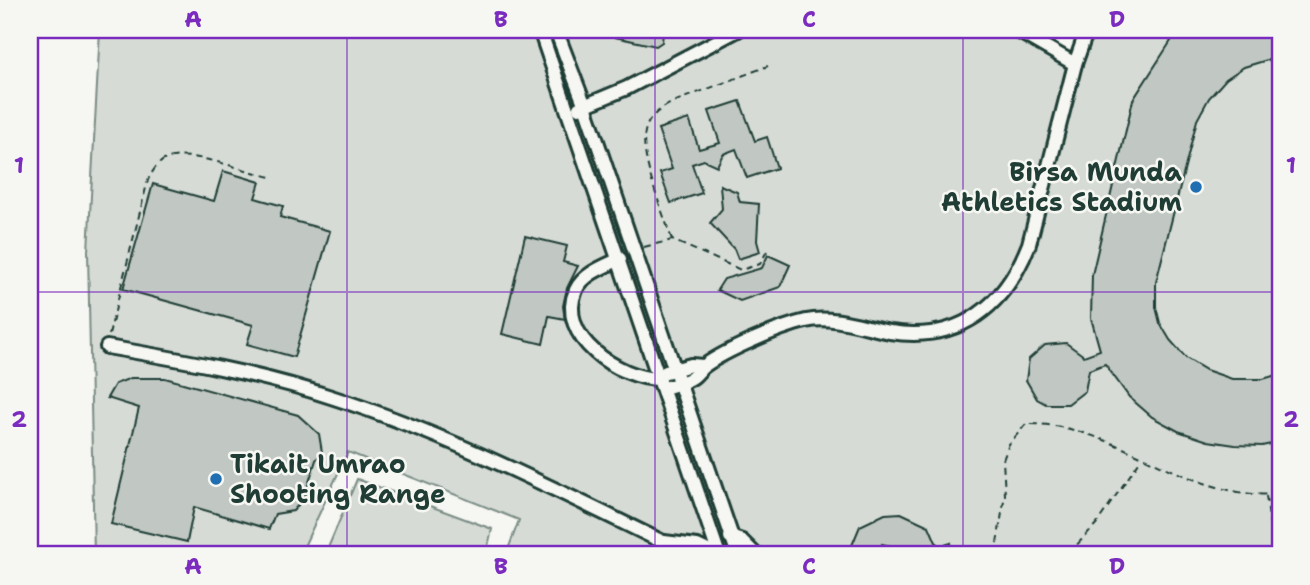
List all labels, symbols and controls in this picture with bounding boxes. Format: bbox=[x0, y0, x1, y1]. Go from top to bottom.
text: A bbox=[184, 4, 202, 34]
text: B bbox=[494, 4, 508, 34]
text: C bbox=[802, 4, 816, 34]
text: D bbox=[1109, 4, 1125, 34]
text: 1 bbox=[14, 150, 24, 180]
text: 1 bbox=[1286, 150, 1296, 180]
place label: Birsa Munda Athletics Stadium bbox=[941, 154, 1182, 219]
marker: Birsa Munda Athletics Stadium bbox=[1188, 179, 1204, 195]
text: 2 bbox=[11, 404, 27, 434]
text: 2 bbox=[1283, 404, 1299, 434]
place label: Tikait Umrao Shooting Range bbox=[230, 446, 446, 511]
marker: Tikait Umrao Shooting Range bbox=[208, 471, 224, 487]
text: A bbox=[184, 551, 202, 581]
text: B bbox=[494, 551, 508, 581]
text: C bbox=[802, 551, 816, 581]
text: D bbox=[1109, 551, 1125, 581]

